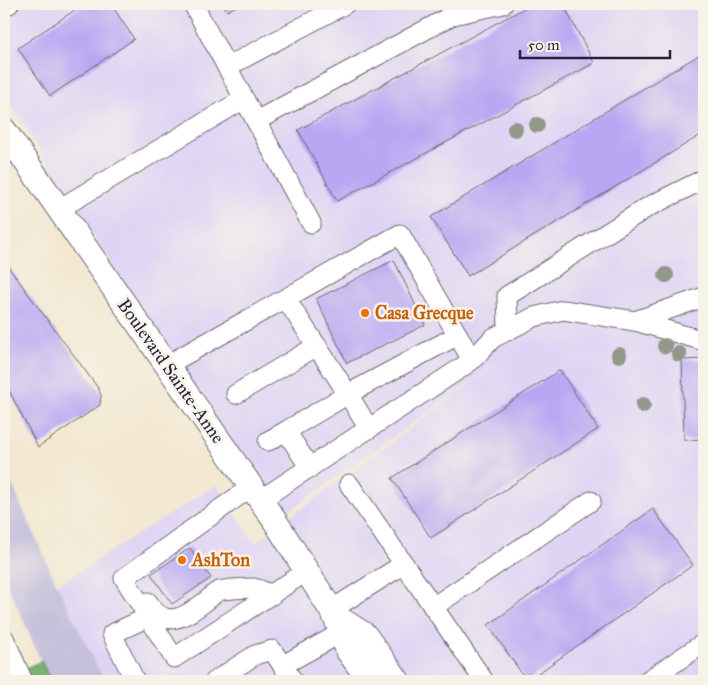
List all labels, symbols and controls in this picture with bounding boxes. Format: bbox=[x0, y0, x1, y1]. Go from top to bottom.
scale bar bbox=[520, 28, 670, 60]
text: 50 m bbox=[528, 36, 560, 54]
street label: Boulevard Sainte-Anne bbox=[113, 294, 229, 448]
place label: Casa Grecque bbox=[375, 302, 474, 325]
marker: Casa Grecque bbox=[359, 307, 371, 319]
place label: AshTon bbox=[191, 549, 250, 571]
marker: AshTon bbox=[176, 554, 188, 566]

